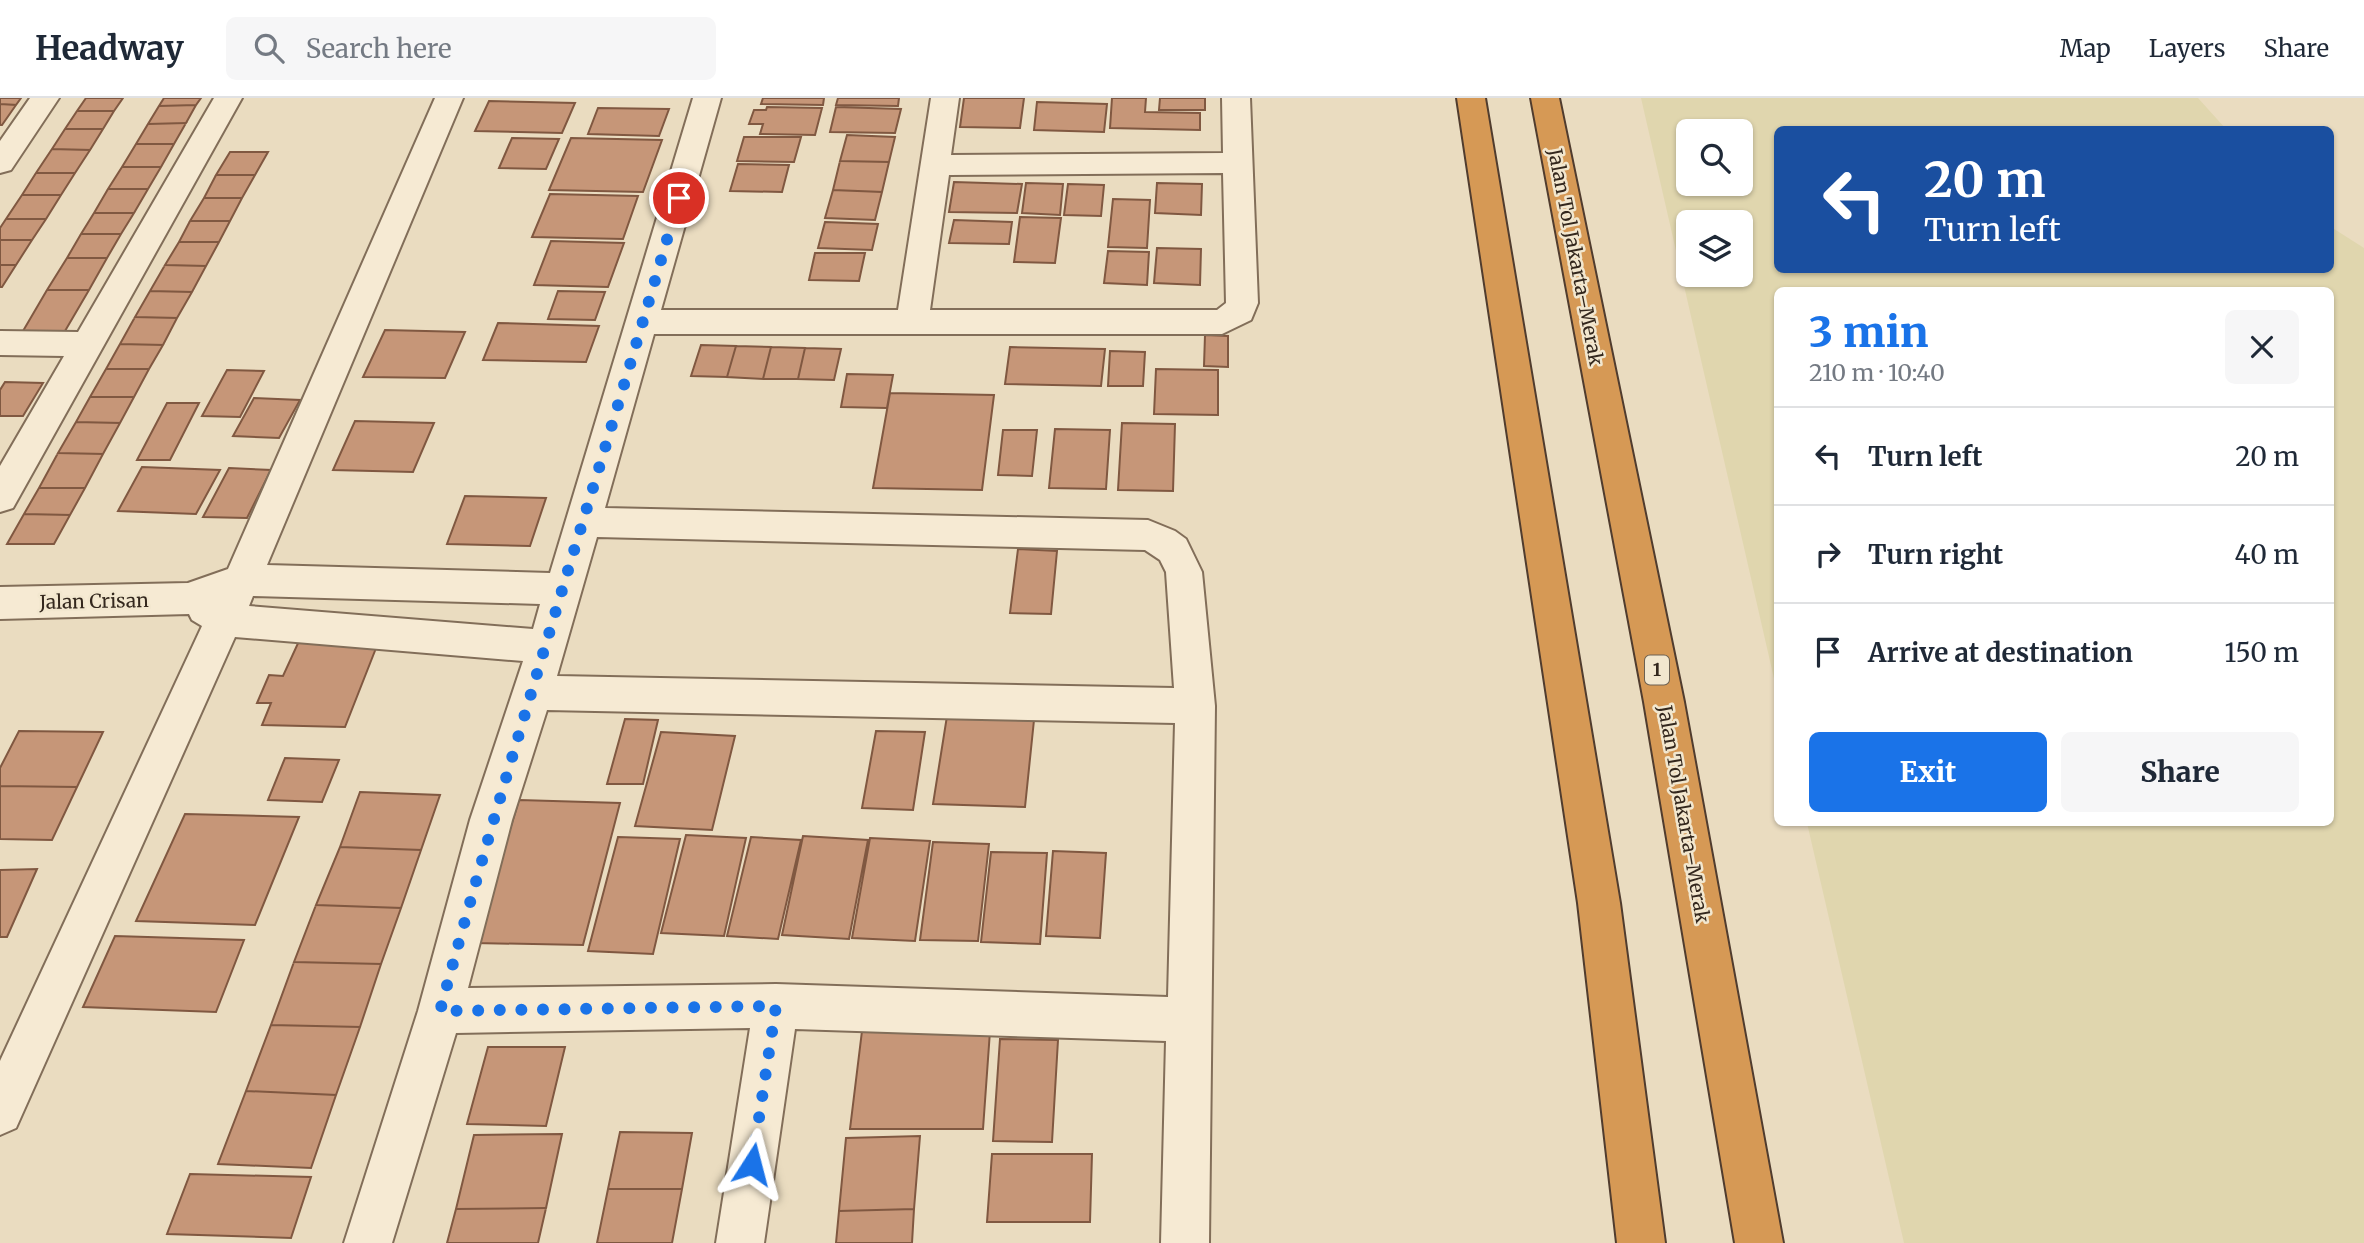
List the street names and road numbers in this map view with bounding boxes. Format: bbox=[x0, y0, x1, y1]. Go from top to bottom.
street label: Jalan Tol Jakarta–Merak bbox=[1543, 146, 1609, 367]
street label: Jalan Crisan bbox=[38, 588, 149, 614]
road number: 1 bbox=[1645, 656, 1669, 684]
street label: Jalan Tol Jakarta–Merak bbox=[1653, 702, 1715, 925]

